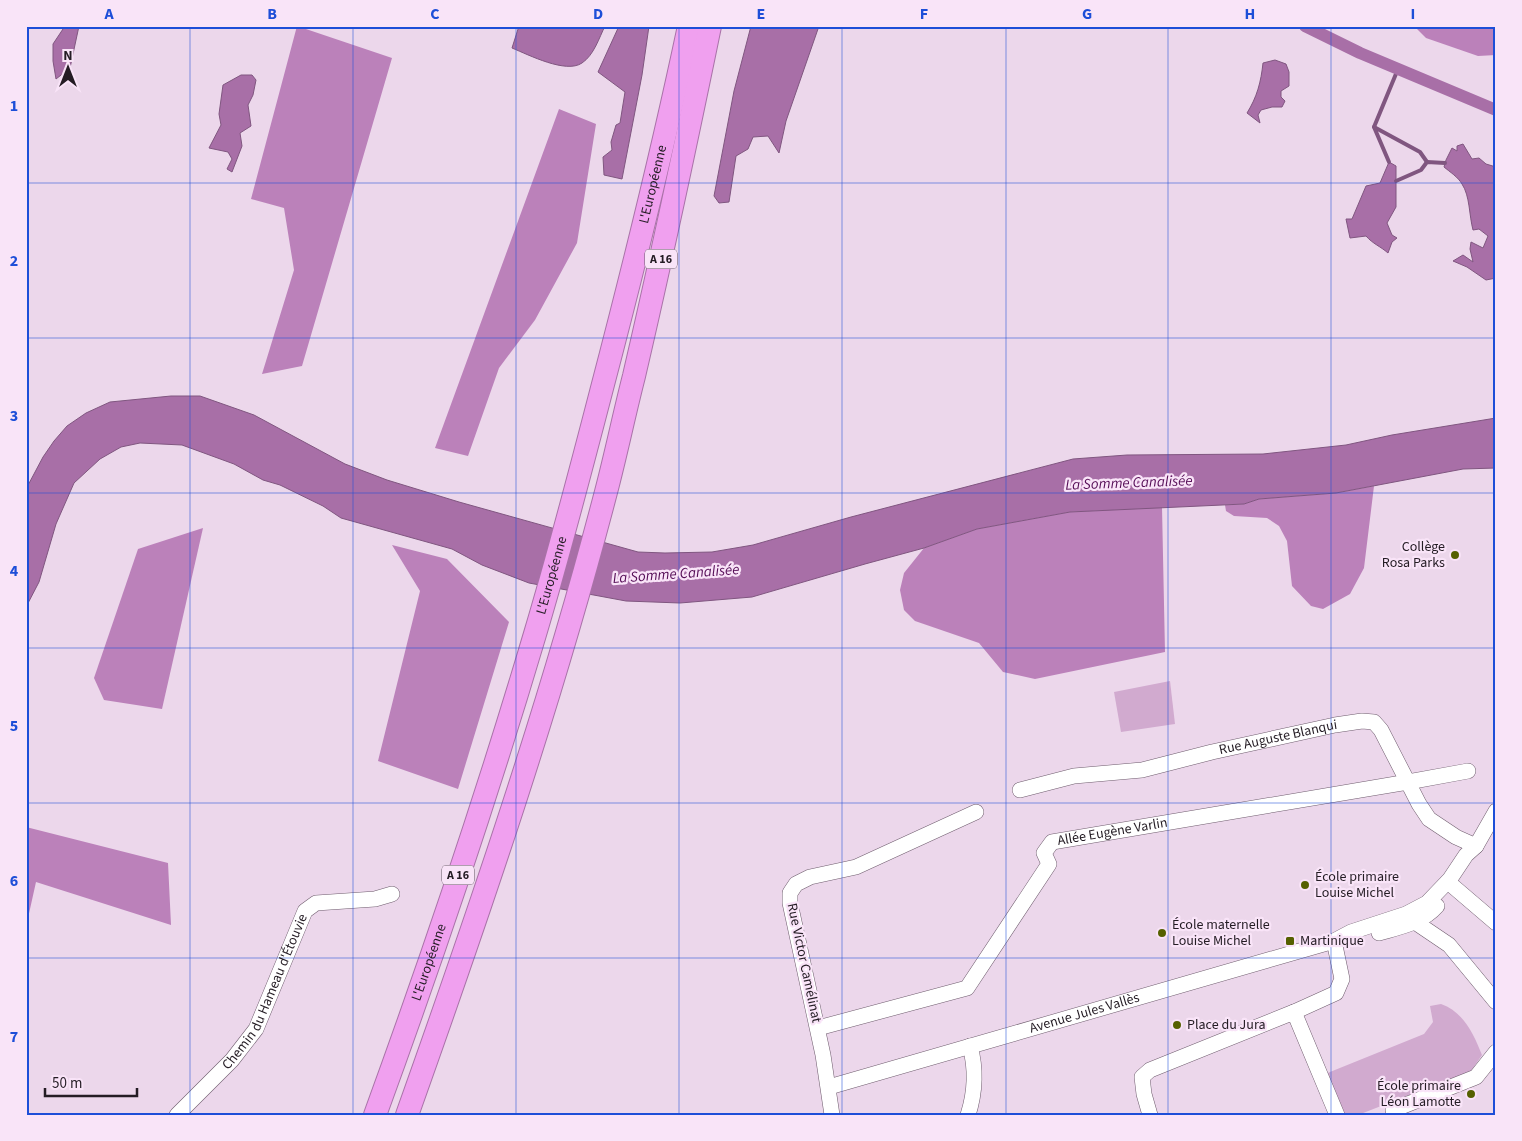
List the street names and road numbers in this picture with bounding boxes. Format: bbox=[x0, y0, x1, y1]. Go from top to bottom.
street label: L'Européenne bbox=[634, 143, 672, 226]
road number: A 16 bbox=[645, 250, 677, 268]
street label: L'Européenne bbox=[531, 534, 572, 617]
street label: Rue Auguste Blanqui bbox=[1217, 715, 1338, 760]
street label: Allée Eugène Varlin bbox=[1056, 813, 1169, 851]
road number: A 16 bbox=[442, 866, 474, 884]
street label: Rue Victor Camélinat bbox=[782, 901, 827, 1025]
street label: Chemin du Hameau d'Étouvie bbox=[217, 911, 313, 1075]
street label: L'Européenne bbox=[407, 921, 452, 1004]
street label: Avenue Jules Vallès bbox=[1027, 988, 1142, 1038]

